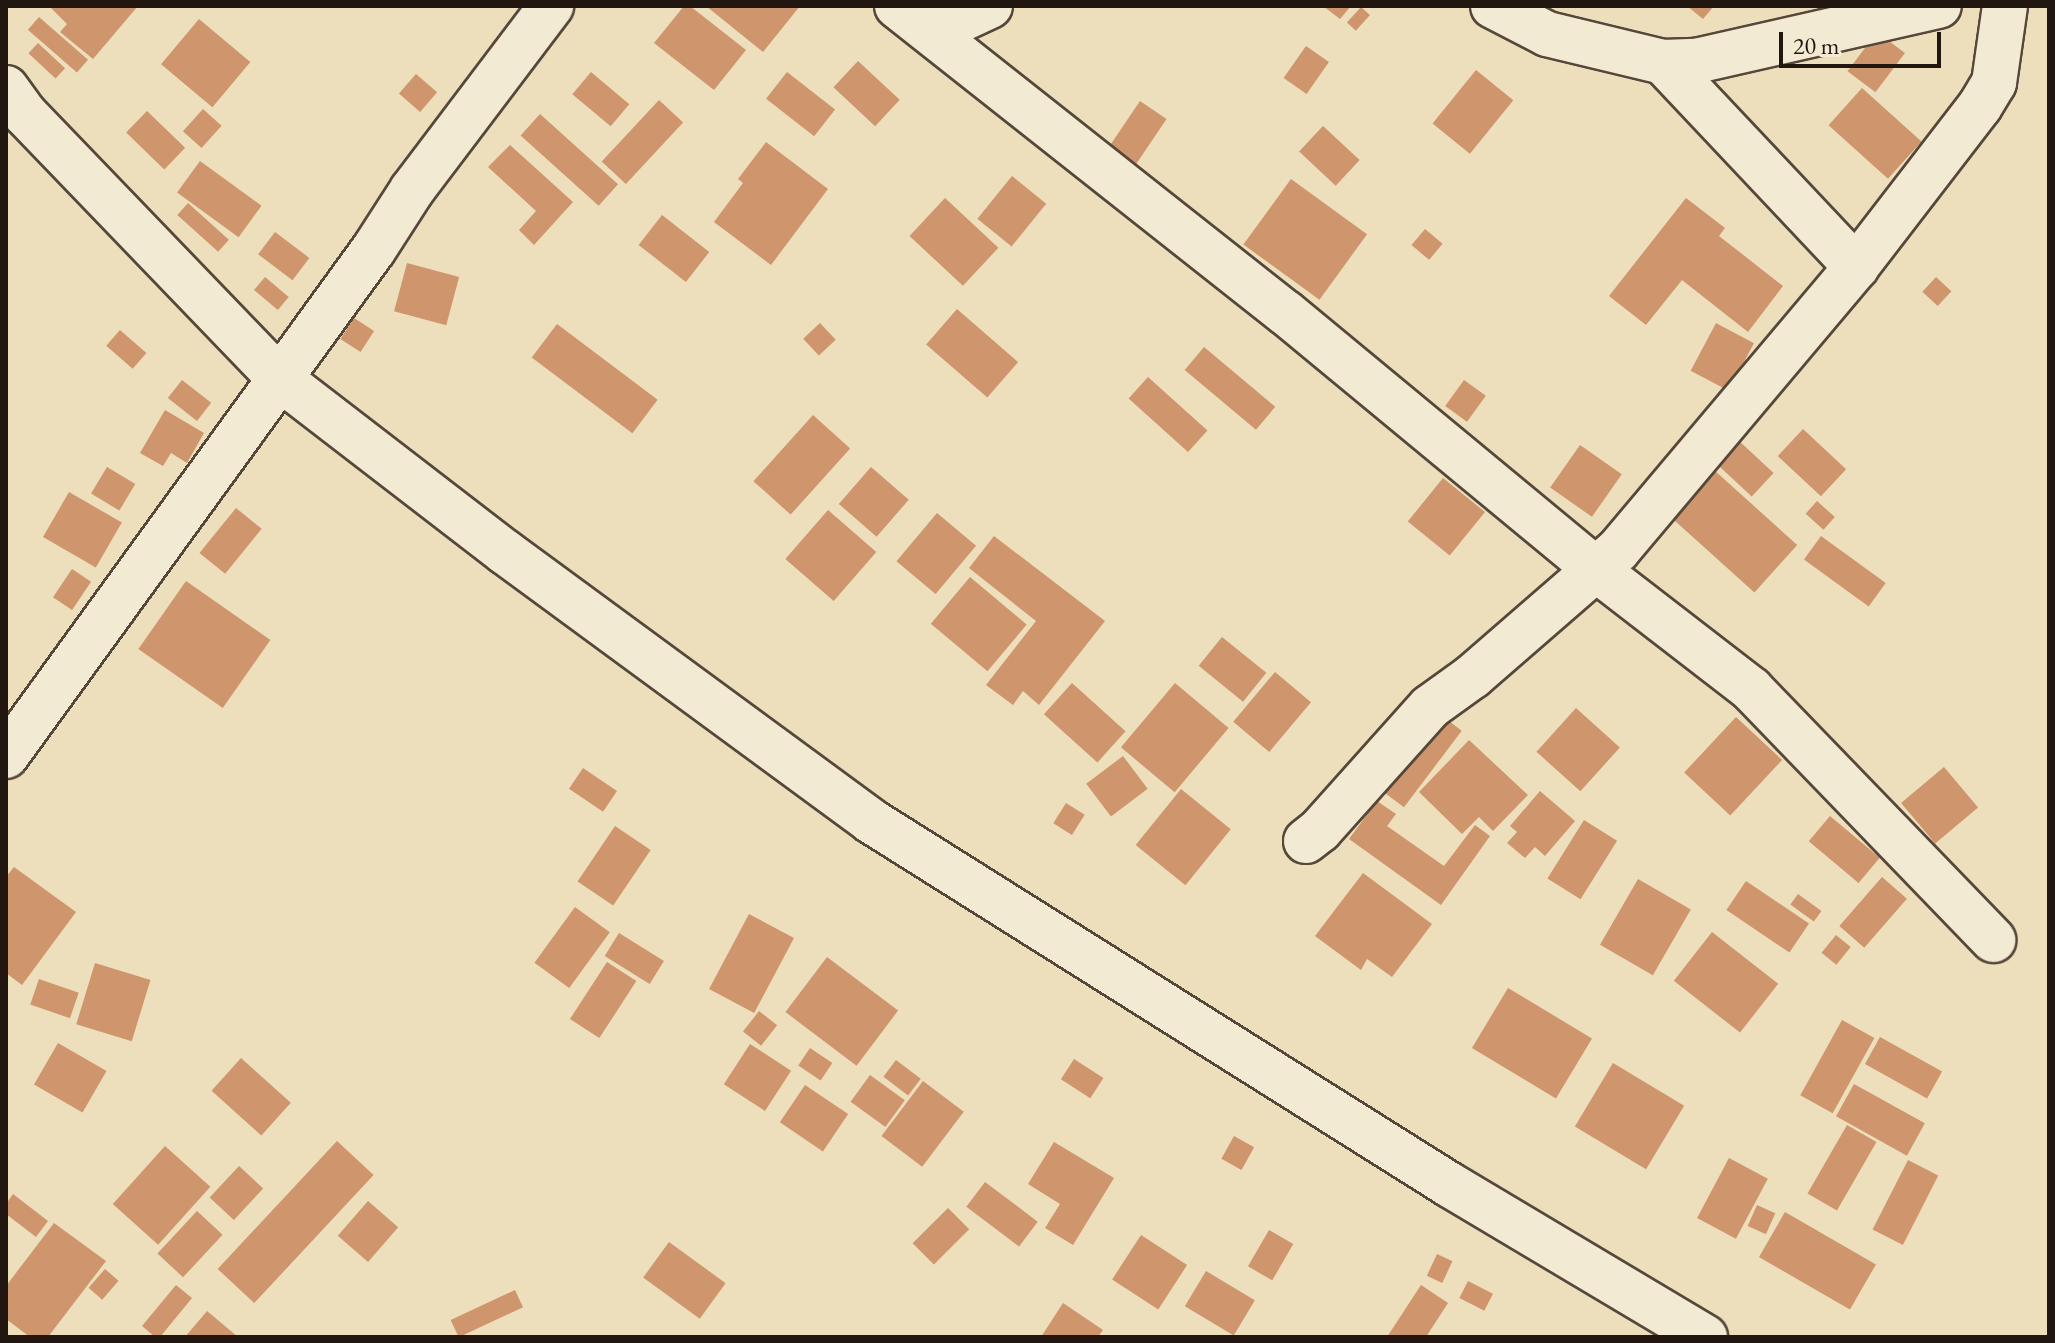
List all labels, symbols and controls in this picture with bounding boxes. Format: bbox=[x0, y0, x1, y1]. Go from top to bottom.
scale bar bbox=[1783, 16, 1945, 66]
text: 20 m bbox=[1793, 30, 1840, 61]

